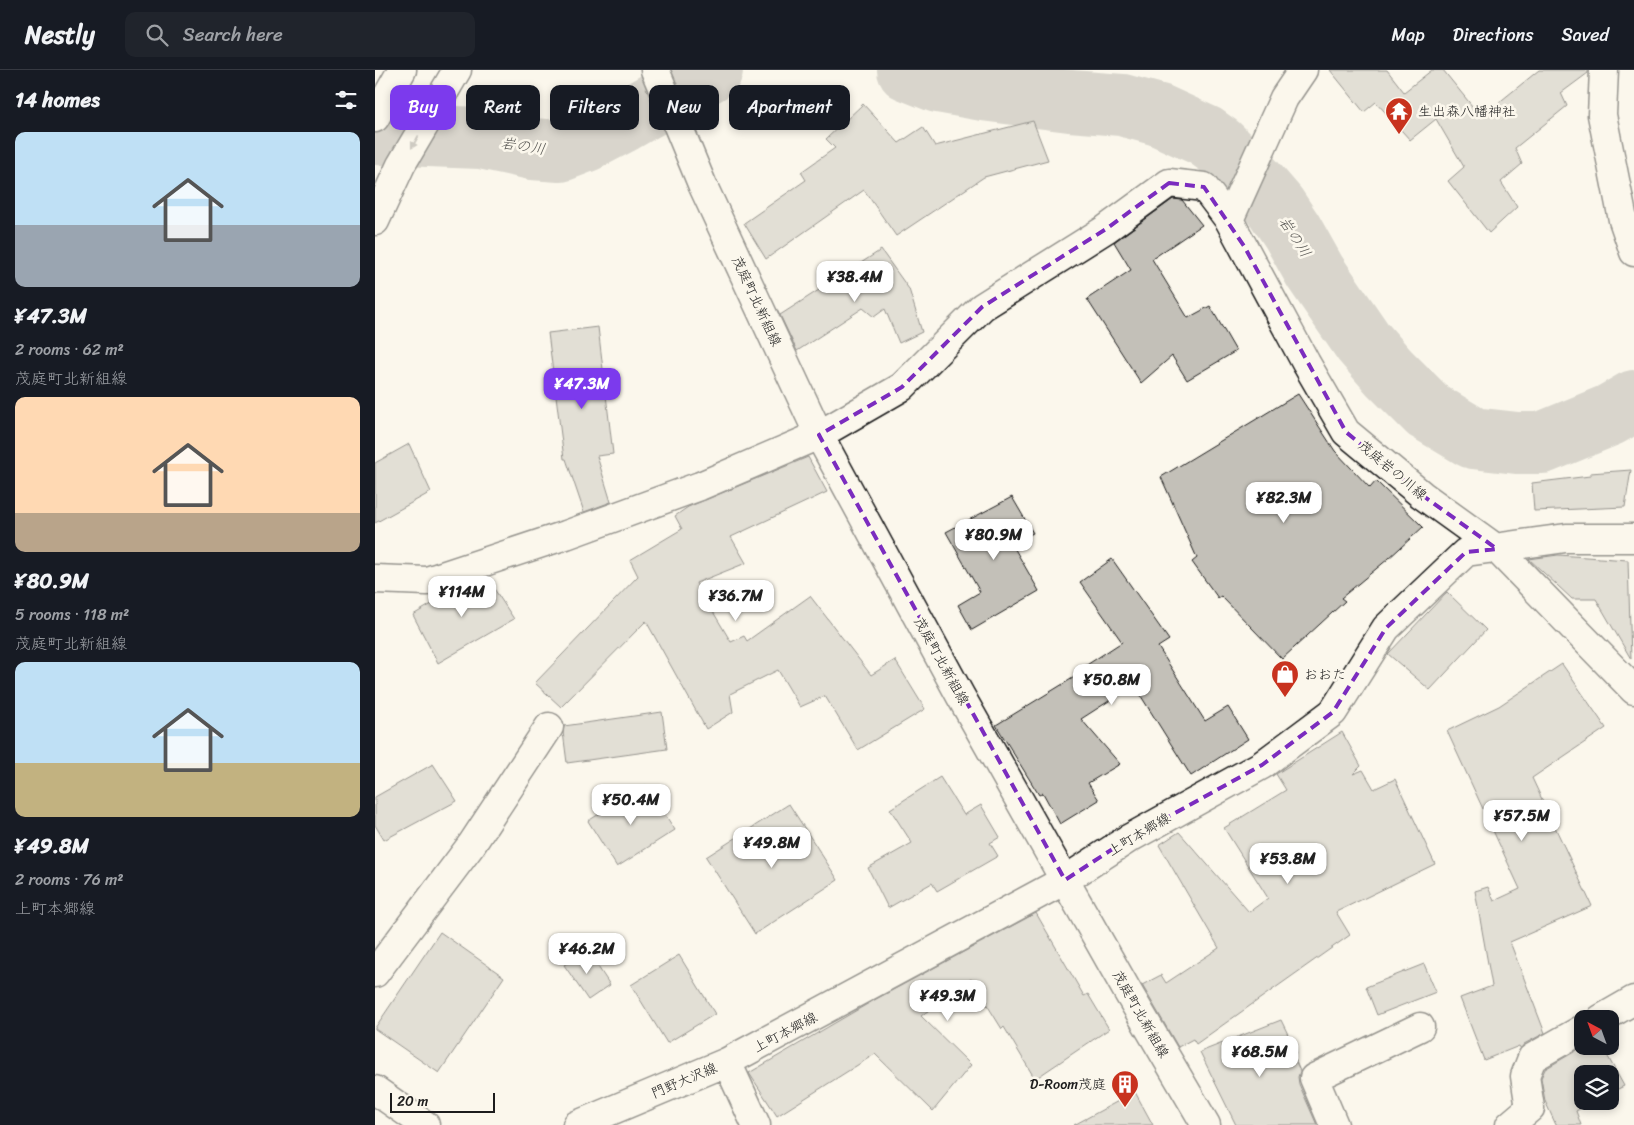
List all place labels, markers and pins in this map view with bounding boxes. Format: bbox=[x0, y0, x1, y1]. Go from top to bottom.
temple icon: 生出森八幡神社 bbox=[1384, 96, 1414, 135]
place label: 生出森八幡神社 bbox=[1418, 99, 1516, 124]
pin: ¥38.4M bbox=[814, 260, 896, 303]
pin: ¥47.3M bbox=[541, 368, 623, 410]
pin: ¥82.3M bbox=[1243, 482, 1325, 524]
pin: ¥80.9M bbox=[953, 518, 1035, 561]
pin: ¥114M bbox=[427, 576, 497, 618]
pin: ¥36.7M bbox=[695, 580, 777, 622]
shop icon: おおた bbox=[1270, 659, 1300, 698]
place label: おおた bbox=[1304, 662, 1346, 687]
pin: ¥50.8M bbox=[1071, 664, 1153, 706]
pin: ¥50.4M bbox=[590, 784, 672, 826]
pin: ¥57.5M bbox=[1481, 800, 1563, 842]
pin: ¥49.8M bbox=[731, 826, 813, 869]
pin: ¥53.8M bbox=[1247, 842, 1329, 885]
pin: ¥46.2M bbox=[546, 932, 628, 975]
pin: ¥49.3M bbox=[907, 980, 989, 1022]
pin: ¥68.5M bbox=[1219, 1036, 1301, 1078]
building icon: D-Room茂庭 bbox=[1110, 1069, 1140, 1108]
place label: D-Room茂庭 bbox=[1030, 1072, 1106, 1097]

